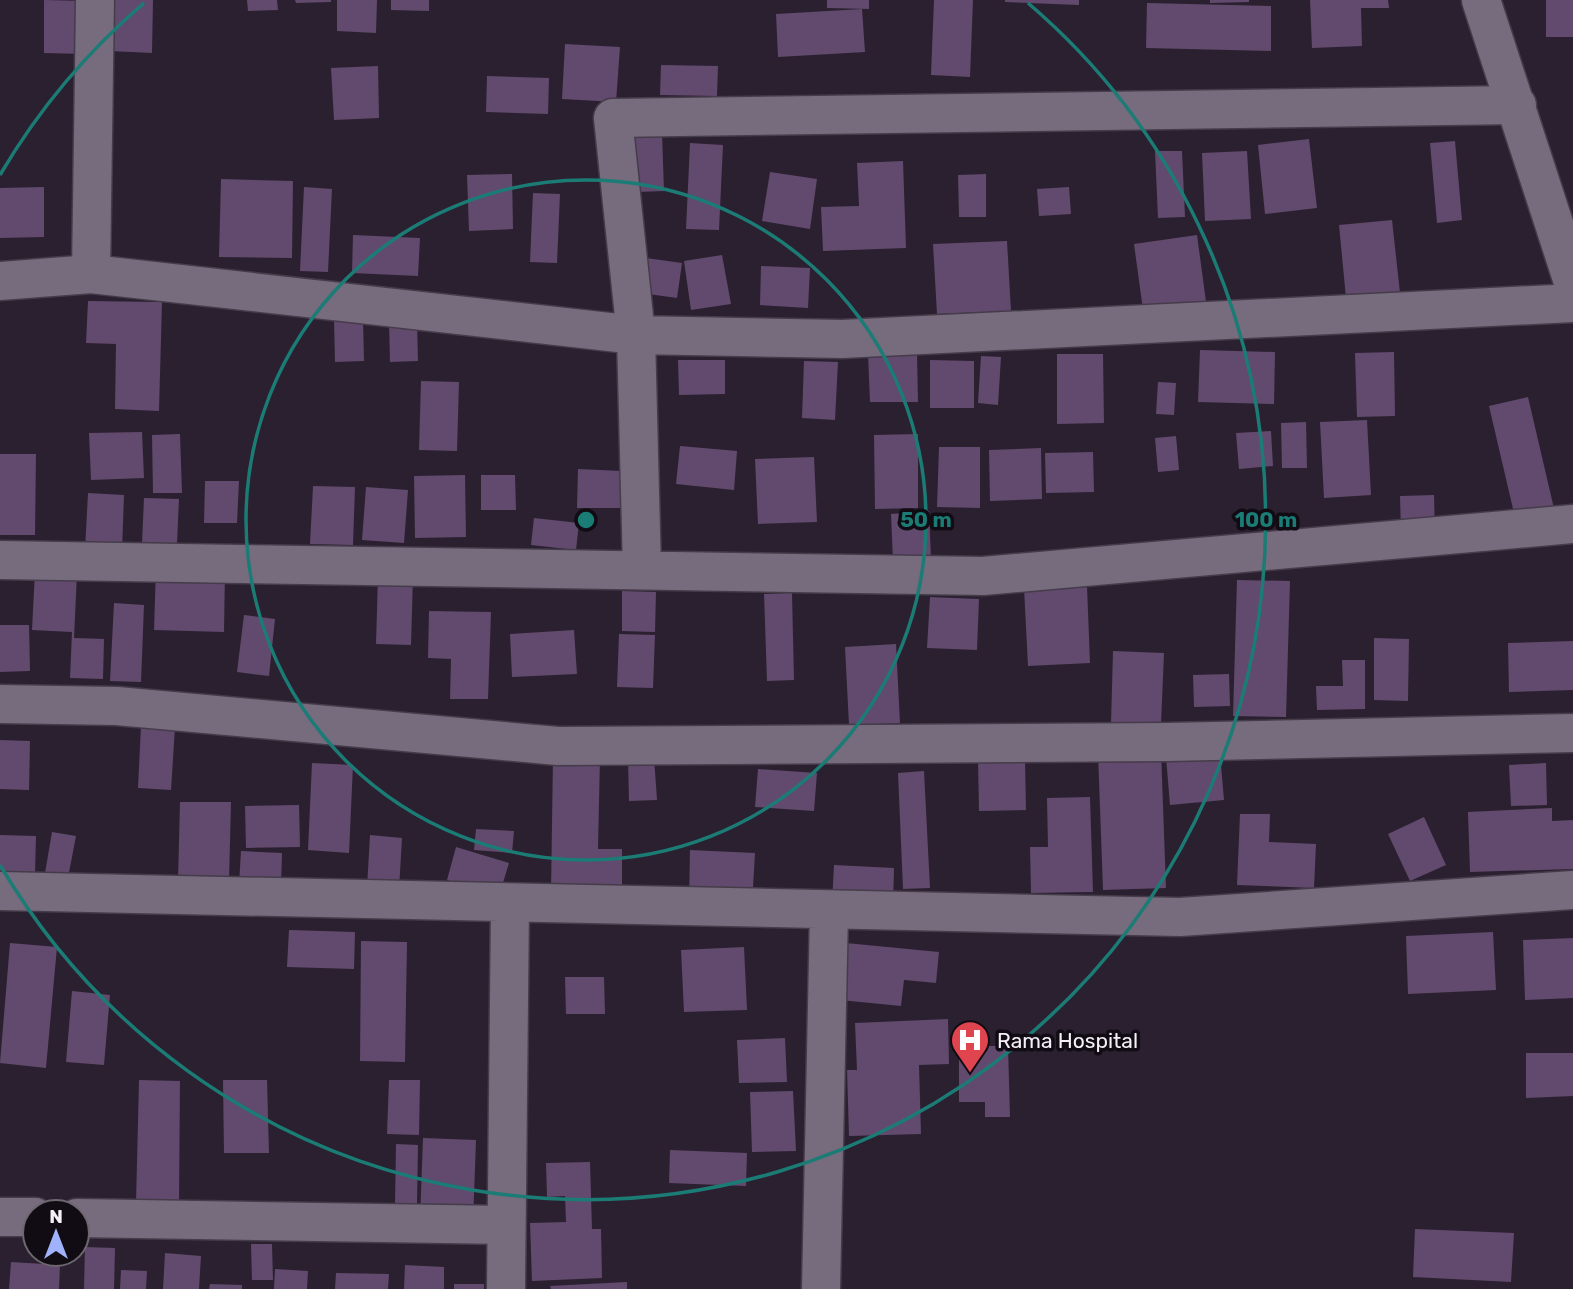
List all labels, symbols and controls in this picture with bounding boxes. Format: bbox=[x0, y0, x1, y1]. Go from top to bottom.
text: 50 m bbox=[900, 507, 952, 532]
text: 100 m bbox=[1235, 507, 1297, 532]
centre of rings bbox=[574, 508, 598, 532]
hospital icon: Rama Hospital bbox=[949, 1019, 991, 1074]
place label: Rama Hospital bbox=[997, 1028, 1138, 1053]
north arrow bbox=[21, 1198, 91, 1268]
text: N bbox=[49, 1205, 63, 1228]

